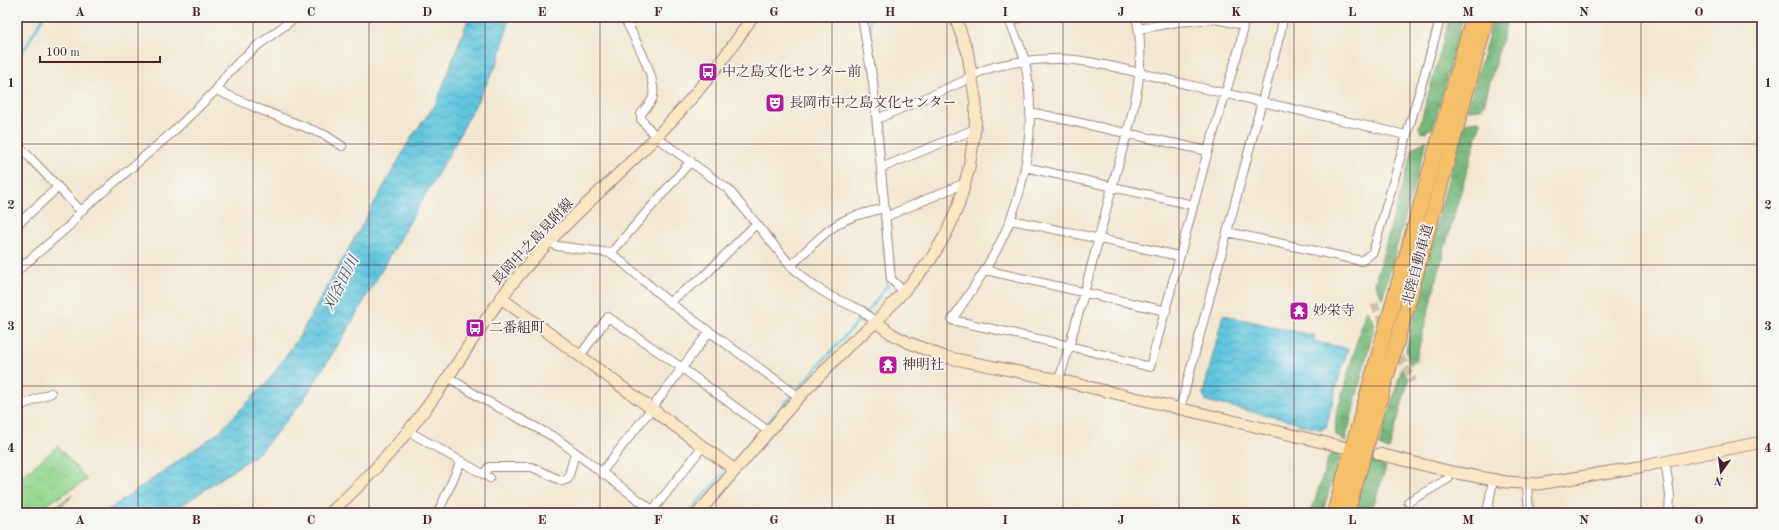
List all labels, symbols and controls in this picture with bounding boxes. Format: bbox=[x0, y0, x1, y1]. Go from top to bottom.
text: A bbox=[75, 6, 85, 19]
text: B bbox=[191, 6, 201, 19]
text: C bbox=[307, 6, 315, 19]
text: D bbox=[422, 6, 432, 19]
text: E bbox=[538, 6, 547, 19]
text: F bbox=[654, 6, 663, 19]
text: G bbox=[769, 6, 779, 19]
text: H bbox=[885, 6, 896, 19]
text: I bbox=[1002, 6, 1008, 19]
text: J bbox=[1117, 6, 1125, 19]
text: K bbox=[1231, 6, 1241, 19]
text: L bbox=[1348, 6, 1357, 19]
text: M bbox=[1462, 6, 1474, 19]
text: N bbox=[1579, 6, 1589, 19]
text: O bbox=[1694, 6, 1704, 19]
scale bar bbox=[40, 38, 160, 64]
text: 100 m bbox=[46, 47, 80, 59]
bus stop icon: 中之島文化センター前 bbox=[697, 61, 719, 83]
place label: 中之島文化センター前 bbox=[722, 64, 861, 79]
text: 1 bbox=[7, 77, 15, 90]
text: 1 bbox=[1764, 77, 1772, 90]
theatre icon: 長岡市中之島文化センター bbox=[764, 92, 786, 114]
place label: 長岡市中之島文化センター bbox=[789, 95, 956, 110]
street label: 長岡中之島見附線 bbox=[489, 196, 576, 288]
text: 2 bbox=[7, 199, 15, 212]
text: 2 bbox=[1764, 199, 1772, 212]
street label: 北陸自動車道 bbox=[1399, 222, 1436, 307]
water label: 刈谷田川 bbox=[320, 251, 363, 314]
temple icon: 妙栄寺 bbox=[1288, 300, 1310, 322]
place label: 妙栄寺 bbox=[1313, 303, 1355, 318]
bus stop icon: 二番組町 bbox=[464, 317, 486, 339]
text: 3 bbox=[7, 320, 15, 333]
place label: 二番組町 bbox=[489, 320, 545, 335]
text: 3 bbox=[1764, 320, 1772, 333]
temple icon: 神明社 bbox=[877, 354, 899, 376]
place label: 神明社 bbox=[902, 357, 944, 372]
text: 4 bbox=[7, 442, 15, 455]
text: 4 bbox=[1764, 442, 1772, 455]
north arrow bbox=[1701, 452, 1741, 492]
text: N bbox=[1713, 474, 1724, 487]
text: A bbox=[75, 514, 85, 527]
text: B bbox=[191, 514, 201, 527]
text: C bbox=[307, 514, 315, 527]
text: D bbox=[422, 514, 432, 527]
text: E bbox=[538, 514, 547, 527]
text: F bbox=[654, 514, 663, 527]
text: G bbox=[769, 514, 779, 527]
text: H bbox=[885, 514, 896, 527]
text: I bbox=[1002, 514, 1008, 527]
text: J bbox=[1117, 514, 1125, 527]
text: K bbox=[1231, 514, 1241, 527]
text: L bbox=[1348, 514, 1357, 527]
text: M bbox=[1462, 514, 1474, 527]
text: N bbox=[1579, 514, 1589, 527]
text: O bbox=[1694, 514, 1704, 527]

